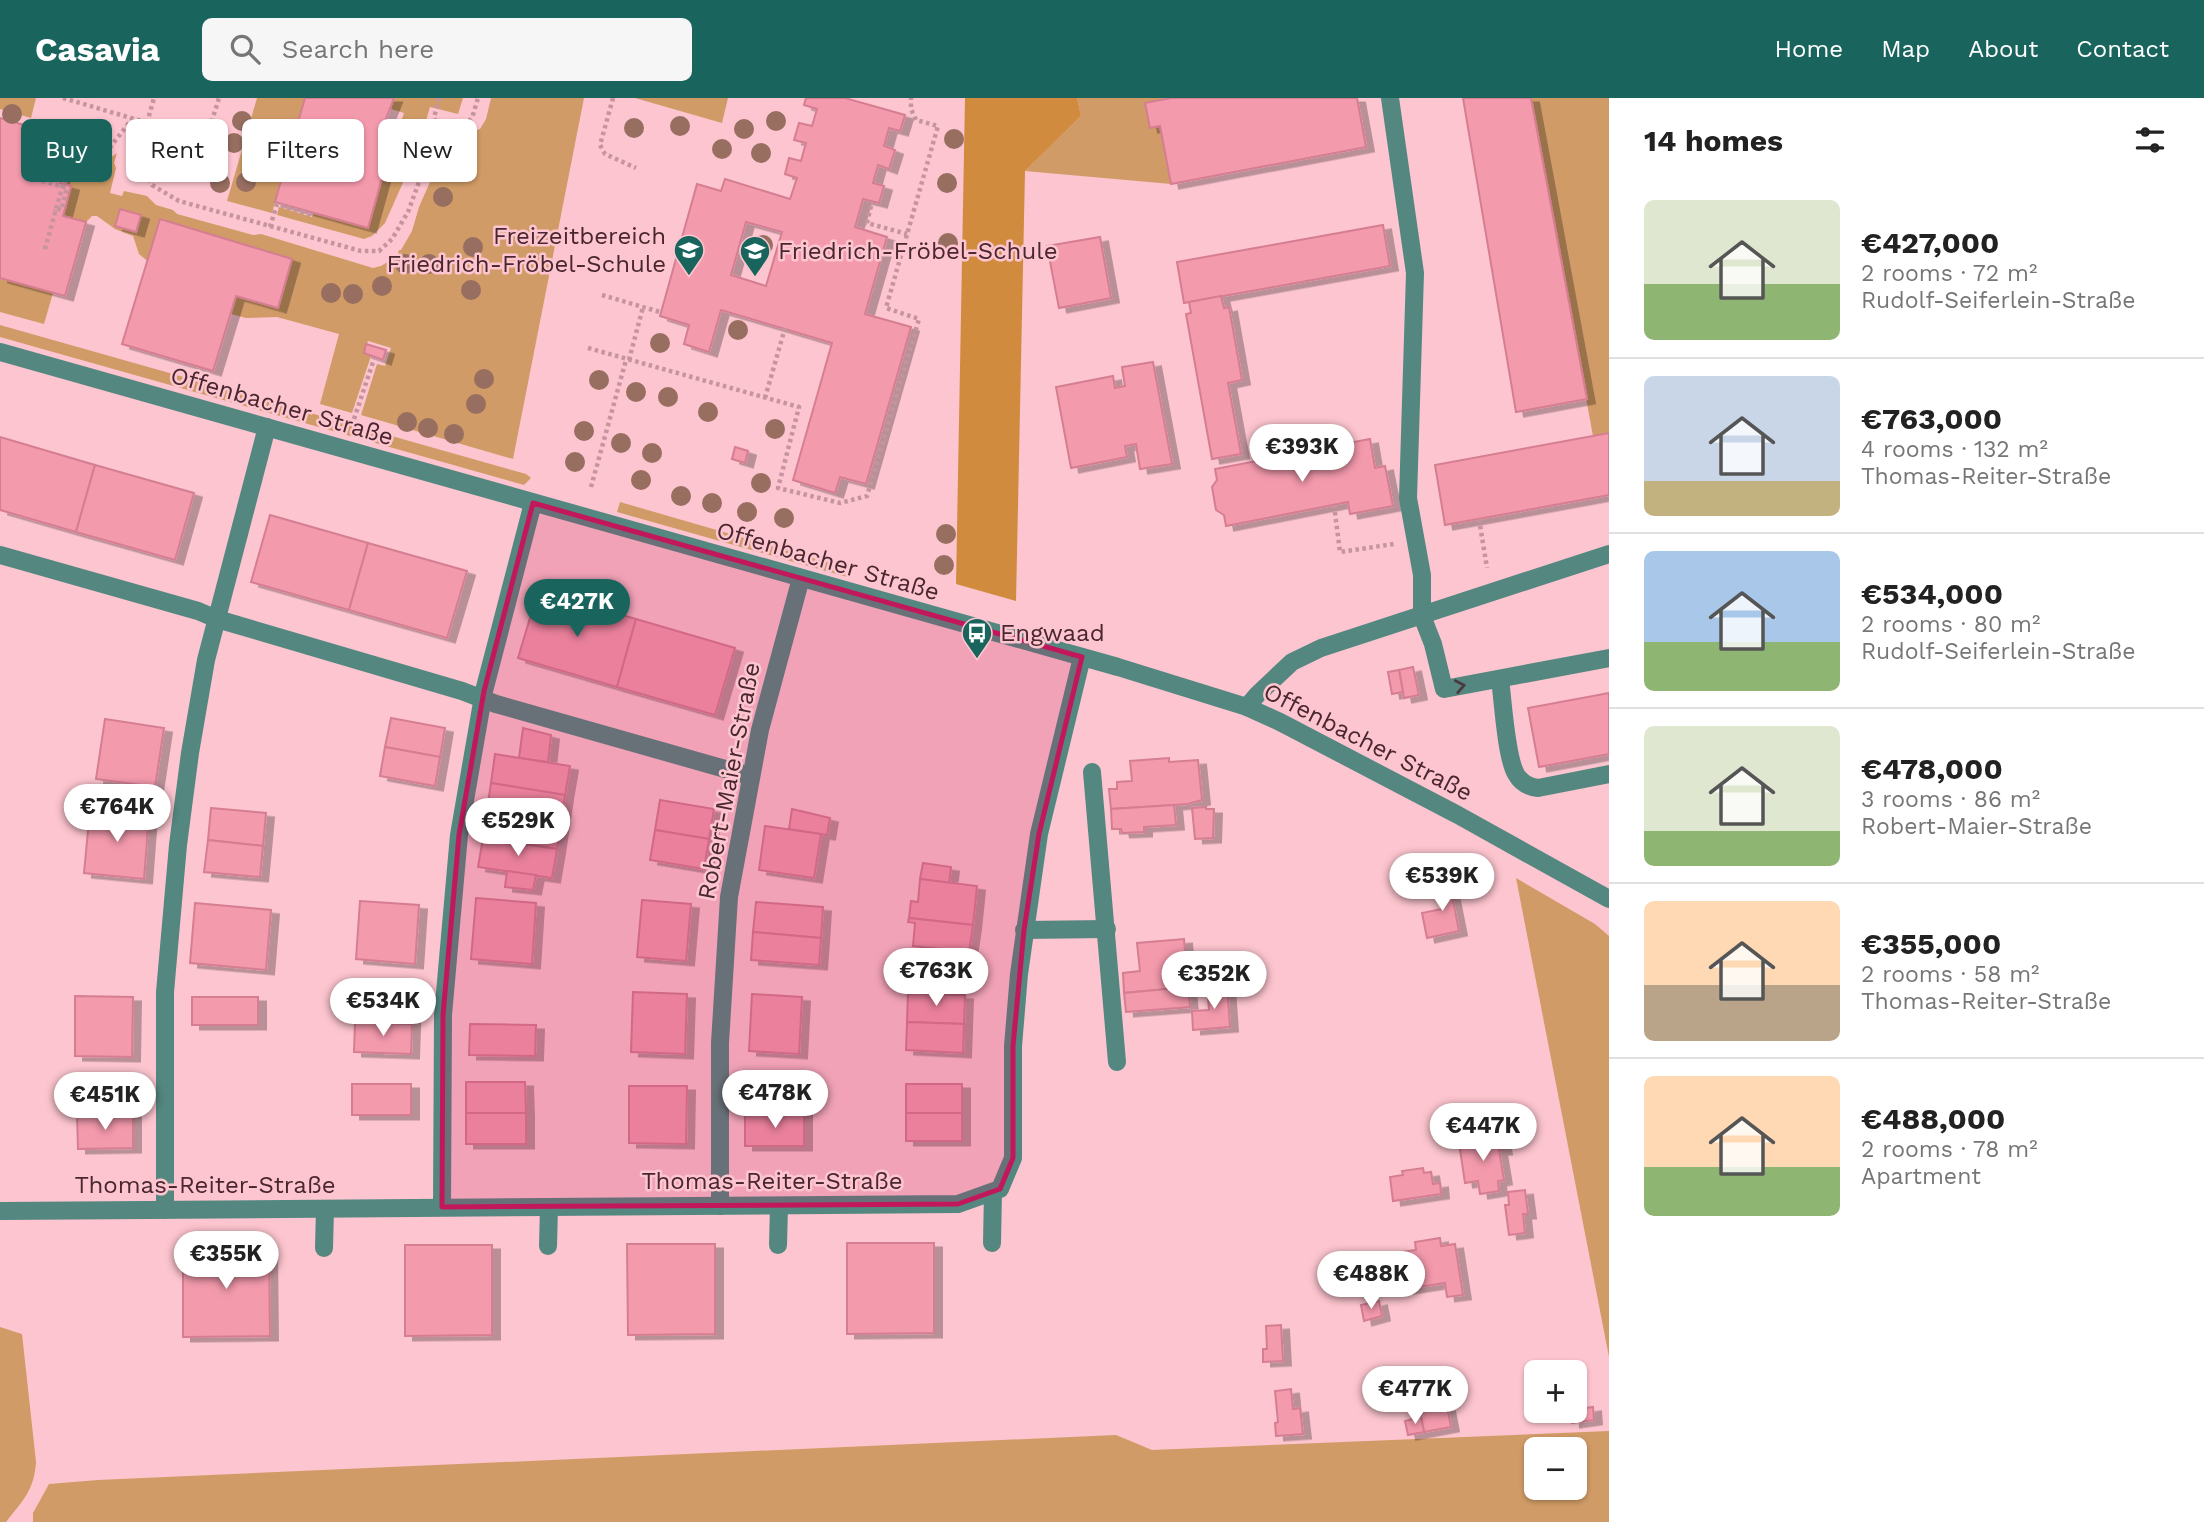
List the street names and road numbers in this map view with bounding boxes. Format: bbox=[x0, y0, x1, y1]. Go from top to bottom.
street label: Offenbacher Straße bbox=[167, 361, 397, 451]
street label: Offenbacher Straße bbox=[713, 516, 943, 606]
street label: Robert-Maier-Straße bbox=[692, 660, 766, 902]
street label: Offenbacher Straße bbox=[1259, 677, 1477, 807]
street label: Thomas-Reiter-Straße bbox=[641, 1167, 903, 1195]
street label: Thomas-Reiter-Straße bbox=[74, 1171, 336, 1199]

